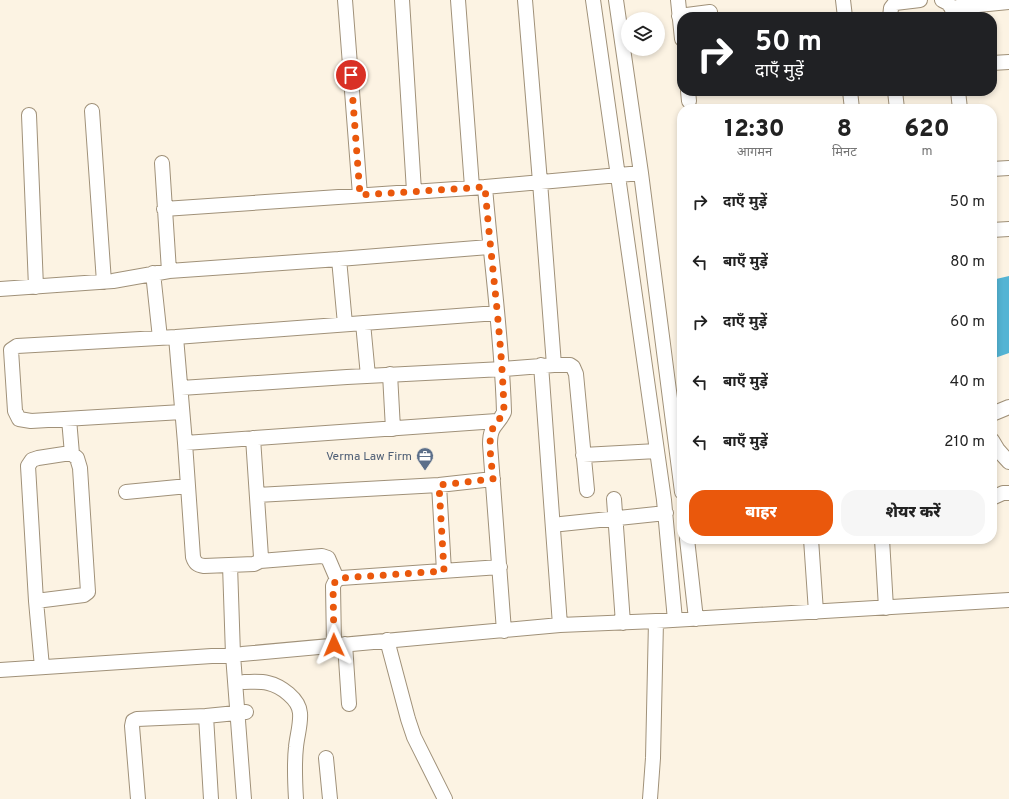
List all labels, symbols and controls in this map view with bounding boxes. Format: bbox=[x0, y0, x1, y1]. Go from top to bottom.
map controls bbox=[621, 12, 665, 56]
button: layers bbox=[621, 12, 665, 56]
text: 50 m bbox=[755, 25, 822, 61]
icon: right bbox=[689, 28, 741, 80]
pin bbox=[334, 58, 368, 92]
text: दाएँ मुड़ें bbox=[755, 60, 804, 83]
icon: arrive bbox=[340, 64, 362, 86]
text: 12:30 bbox=[724, 115, 785, 145]
text: 8 bbox=[837, 115, 852, 145]
text: 620 bbox=[904, 115, 950, 145]
text: m bbox=[921, 144, 932, 160]
text: आगमन bbox=[737, 145, 772, 161]
text: मिनट bbox=[832, 145, 857, 161]
icon: right bbox=[689, 191, 711, 213]
text: दाएँ मुड़ें bbox=[723, 193, 767, 212]
text: 50 m bbox=[950, 193, 985, 212]
icon: left bbox=[689, 251, 711, 273]
text: बाएँ मुड़ें bbox=[723, 253, 768, 272]
text: 80 m bbox=[950, 253, 985, 272]
icon: right bbox=[689, 311, 711, 333]
text: दाएँ मुड़ें bbox=[723, 313, 767, 332]
text: 60 m bbox=[950, 313, 985, 332]
icon: left bbox=[689, 371, 711, 393]
text: बाएँ मुड़ें bbox=[723, 373, 768, 392]
text: 40 m bbox=[950, 373, 985, 392]
icon: left bbox=[689, 431, 711, 453]
text: बाएँ मुड़ें bbox=[723, 433, 768, 452]
text: 210 m bbox=[944, 433, 985, 452]
office icon: Verma Law Firm bbox=[415, 446, 435, 471]
place label: Verma Law Firm bbox=[326, 449, 412, 465]
button: बाहर bbox=[689, 490, 833, 536]
button: शेयर करें bbox=[841, 490, 985, 536]
position arrow bbox=[313, 624, 355, 666]

